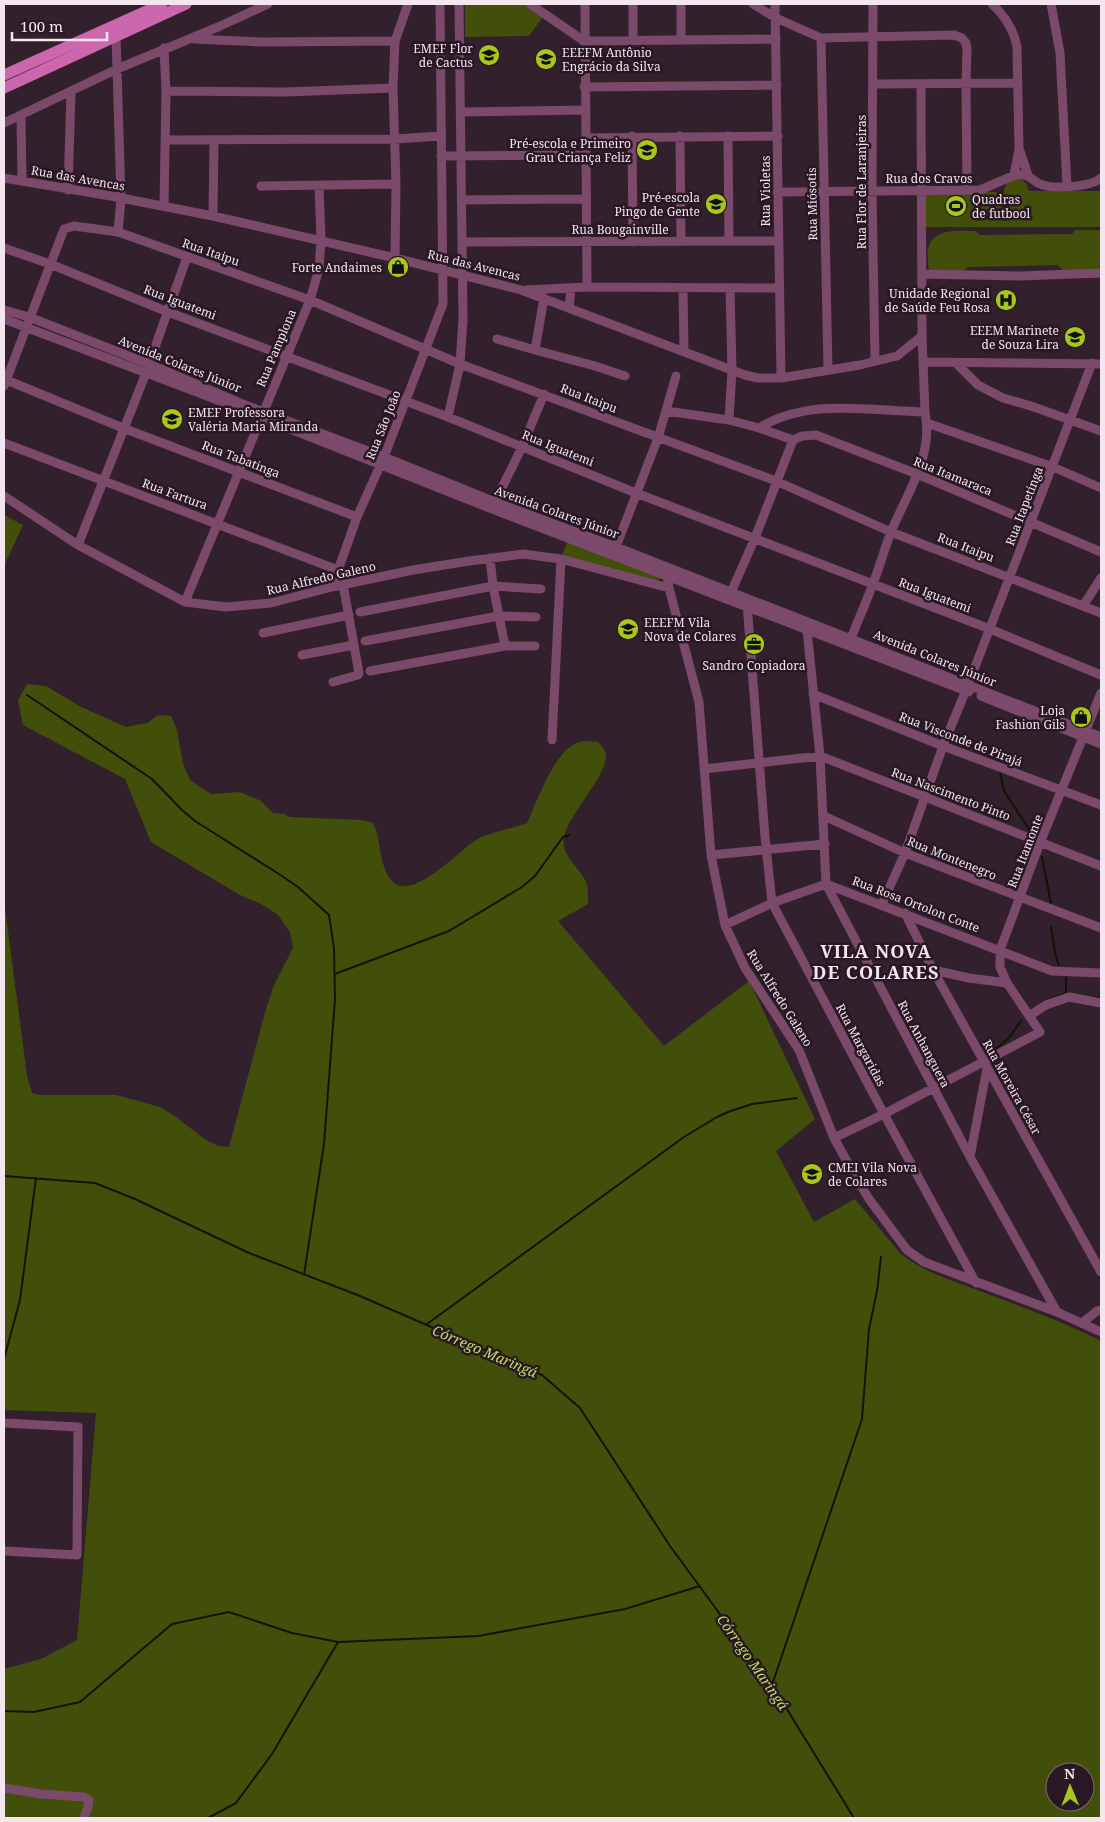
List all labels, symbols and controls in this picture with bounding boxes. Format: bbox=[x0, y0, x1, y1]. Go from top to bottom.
scale bar bbox=[12, 10, 108, 42]
text: 100 m bbox=[20, 16, 63, 36]
place label: EMEF Flor de Cactus bbox=[413, 40, 473, 71]
school or university icon: EMEF Flor de Cactus bbox=[477, 43, 501, 67]
place label: EEEFM Antônio Engrácio da Silva bbox=[562, 44, 661, 75]
school or university icon: EEEFM Antônio Engrácio da Silva bbox=[534, 47, 558, 71]
street label: Rua Flor de Laranjeiras bbox=[853, 115, 870, 249]
place label: Pré-escola e Primeiro Grau Criança Feliz bbox=[509, 135, 631, 166]
school or university icon: Pré-escola e Primeiro Grau Criança Feliz bbox=[635, 138, 659, 162]
street label: Rua Violetas bbox=[757, 156, 774, 226]
street label: Rua das Avencas bbox=[30, 161, 126, 195]
street label: Rua Miósotis bbox=[803, 167, 821, 241]
street label: Rua dos Cravos bbox=[885, 170, 973, 187]
place label: Pré-escola Pingo de Gente bbox=[614, 189, 700, 220]
place label: Quadras de futbool bbox=[972, 191, 1030, 222]
school or university icon: Pré-escola Pingo de Gente bbox=[704, 192, 728, 216]
sports icon: Quadras de futbool bbox=[944, 194, 968, 218]
street label: Rua Bougainville bbox=[571, 221, 669, 238]
street label: Rua Itaipu bbox=[180, 234, 242, 270]
street label: Rua das Avencas bbox=[426, 245, 522, 285]
shop icon: Forte Andaimes bbox=[386, 255, 410, 279]
place label: Forte Andaimes bbox=[292, 259, 382, 276]
street label: Rua Iguatemi bbox=[141, 280, 219, 324]
place label: Unidade Regional de Saúde Feu Rosa bbox=[885, 285, 990, 316]
hospital icon: Unidade Regional de Saúde Feu Rosa bbox=[994, 288, 1018, 312]
street label: Rua Pamplona bbox=[252, 306, 300, 390]
place label: EEEM Marinete de Souza Lira bbox=[970, 322, 1059, 353]
school or university icon: EEEM Marinete de Souza Lira bbox=[1063, 325, 1087, 349]
street label: Avenida Colares Júnior bbox=[116, 332, 244, 397]
street label: Rua Itaipu bbox=[558, 379, 620, 417]
street label: Rua São João bbox=[361, 388, 405, 462]
place label: EMEF Professora Valéria Maria Miranda bbox=[188, 404, 318, 435]
school or university icon: EMEF Professora Valéria Maria Miranda bbox=[160, 407, 184, 431]
street label: Rua Iguatemi bbox=[519, 426, 597, 470]
street label: Rua Tabatinga bbox=[200, 436, 283, 482]
street label: Rua Itamaraca bbox=[911, 452, 995, 500]
street label: Rua Itapetinga bbox=[1001, 464, 1047, 548]
street label: Rua Fartura bbox=[140, 474, 210, 514]
street label: Avenida Colares Júnior bbox=[492, 482, 622, 543]
street label: Rua Itaipu bbox=[935, 528, 997, 566]
street label: Rua Alfredo Galeno bbox=[265, 557, 377, 599]
street label: Rua Iguatemi bbox=[896, 573, 974, 617]
place label: EEEFM Vila Nova de Colares bbox=[644, 614, 736, 645]
school or university icon: EEEFM Vila Nova de Colares bbox=[616, 617, 640, 641]
street label: Avenida Colares Júnior bbox=[871, 626, 999, 691]
office icon: Sandro Copiadora bbox=[742, 632, 766, 656]
place label: Sandro Copiadora bbox=[703, 657, 806, 674]
place label: Loja Fashion Gils bbox=[995, 702, 1065, 733]
shop icon: Loja Fashion Gils bbox=[1069, 705, 1093, 729]
street label: Rua Visconde de Pirajá bbox=[897, 708, 1025, 770]
street label: Rua Nascimento Pinto bbox=[889, 763, 1013, 825]
street label: Rua Itamonte bbox=[1003, 812, 1047, 890]
street label: Rua Montenegro bbox=[905, 832, 999, 884]
street label: Rua Rosa Ortolon Conte bbox=[850, 872, 982, 936]
district label: VILA NOVA DE COLARES bbox=[813, 939, 939, 984]
street label: Rua Alfredo Galeno bbox=[743, 946, 817, 1050]
street label: Rua Anhanguera bbox=[894, 997, 954, 1091]
street label: Rua Margaridas bbox=[832, 1001, 890, 1089]
street label: Rua Moreira César bbox=[979, 1036, 1045, 1138]
place label: CMEI Vila Nova de Colares bbox=[828, 1159, 917, 1190]
school or university icon: CMEI Vila Nova de Colares bbox=[800, 1162, 824, 1186]
water label: Córrego Maringá bbox=[430, 1320, 541, 1382]
water label: Córrego Maringá bbox=[713, 1611, 794, 1714]
north arrow bbox=[1045, 1762, 1095, 1812]
text: N bbox=[1064, 1764, 1075, 1783]

